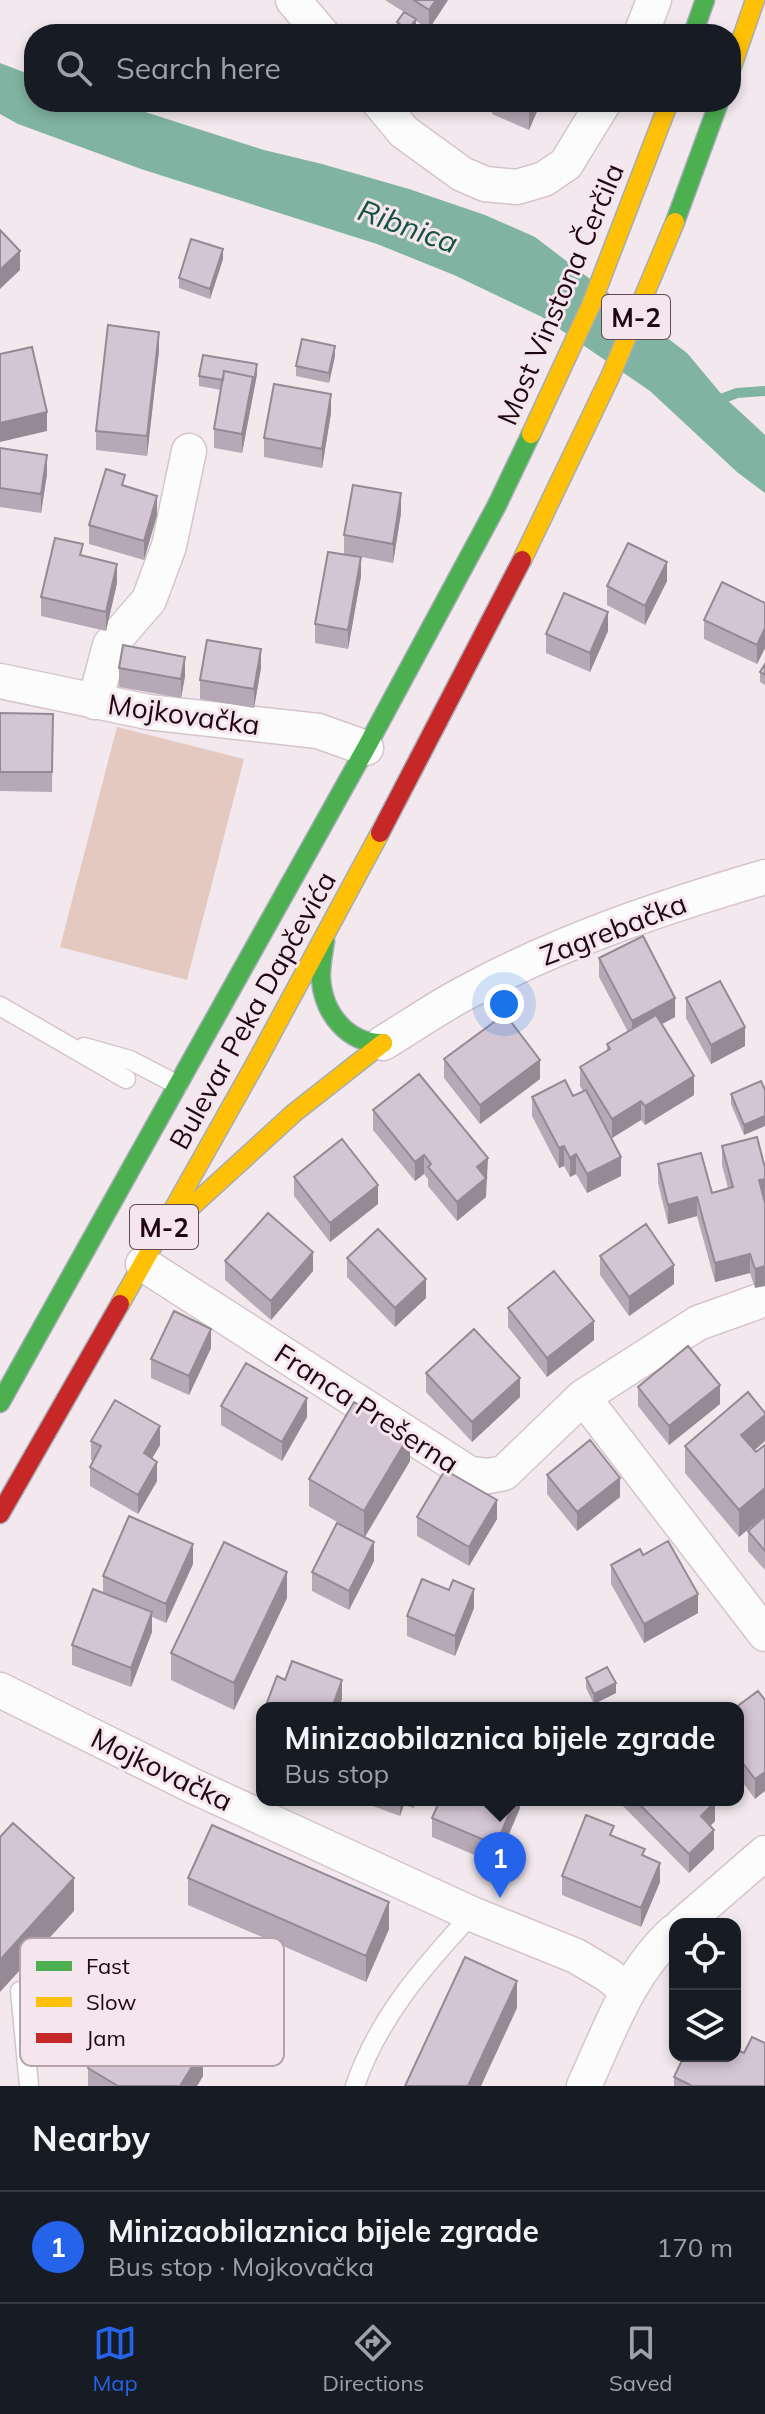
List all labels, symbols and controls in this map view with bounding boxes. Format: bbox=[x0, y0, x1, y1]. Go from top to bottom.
search box bbox=[24, 24, 741, 112]
icon: search bbox=[52, 46, 96, 90]
text: Search here bbox=[116, 49, 281, 87]
street label: Most Vinstona Čerčila bbox=[489, 158, 631, 430]
water label: Ribnica bbox=[353, 190, 463, 262]
road number: M-2 bbox=[602, 295, 670, 339]
street label: Mojkovačka bbox=[106, 686, 262, 742]
street label: Bulevar Peka Dapčevića bbox=[161, 865, 343, 1155]
street label: Zagrebačka bbox=[535, 885, 691, 973]
your location bbox=[484, 984, 524, 1024]
road number: M-2 bbox=[130, 1205, 198, 1249]
street label: Franca Prešerna bbox=[268, 1336, 466, 1480]
popup bbox=[256, 1702, 744, 1806]
text: Minizaobilaznica bijele zgrade bbox=[285, 1719, 715, 1757]
street label: Mojkovačka bbox=[86, 1720, 238, 1818]
text: Bus stop bbox=[285, 1757, 389, 1790]
pin: 1 bbox=[474, 1832, 526, 1898]
map controls bbox=[669, 1918, 741, 2062]
button: locate bbox=[669, 1918, 741, 1990]
legend bbox=[20, 1938, 284, 2066]
text: Fast bbox=[86, 1952, 130, 1980]
text: Slow bbox=[86, 1988, 136, 2016]
button: layers bbox=[669, 1990, 741, 2062]
text: Jam bbox=[86, 2024, 126, 2052]
text: Nearby bbox=[32, 2117, 150, 2160]
text: Minizaobilaznica bijele zgrade bbox=[108, 2212, 539, 2250]
text: 1 bbox=[50, 2231, 66, 2264]
text: 170 m bbox=[657, 2231, 733, 2264]
text: Bus stop · Mojkovačka bbox=[108, 2250, 374, 2283]
tab: Map bbox=[92, 2321, 138, 2397]
tab: Directions bbox=[323, 2321, 424, 2397]
tab: Saved bbox=[609, 2321, 673, 2397]

